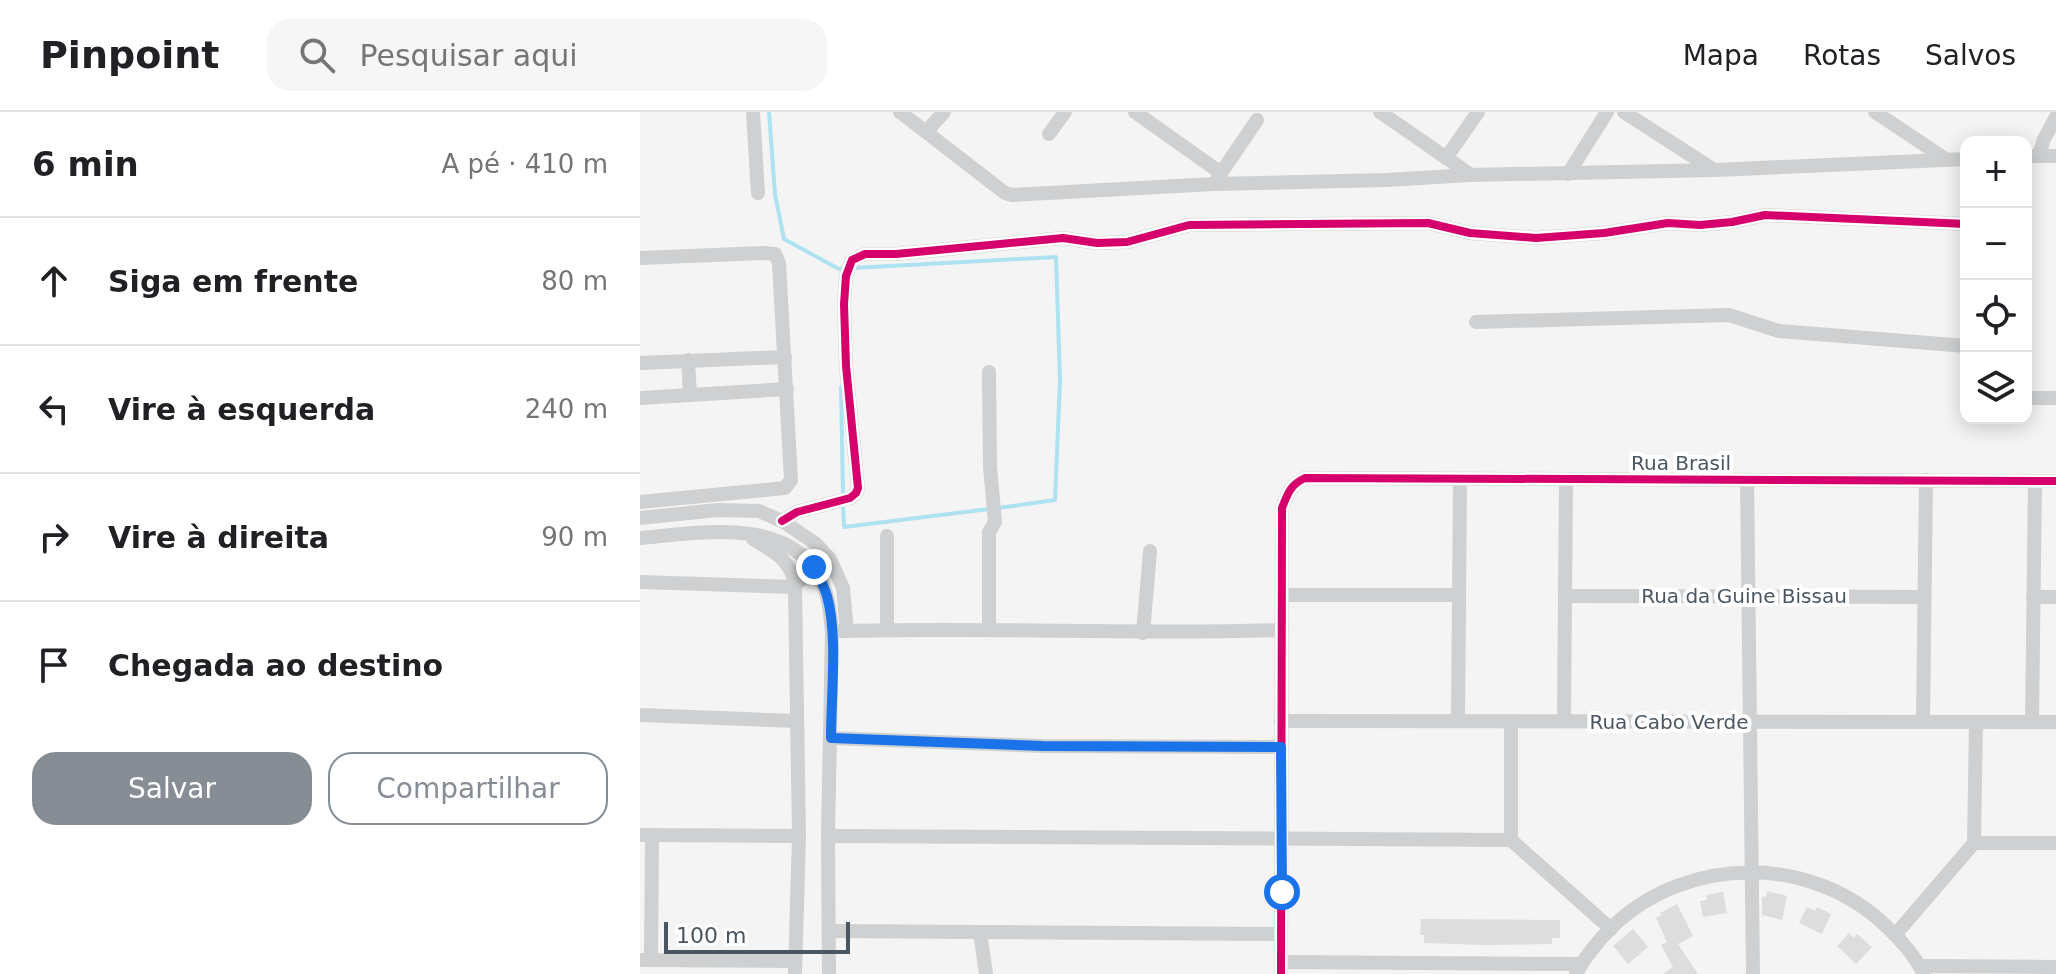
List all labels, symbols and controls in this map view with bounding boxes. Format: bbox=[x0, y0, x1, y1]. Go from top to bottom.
search box bbox=[267, 19, 827, 91]
text: Pinpoint bbox=[40, 33, 219, 77]
icon: search bbox=[295, 33, 339, 77]
text: Pesquisar aqui bbox=[359, 38, 578, 73]
text: Mapa bbox=[1683, 39, 1759, 72]
text: Rotas bbox=[1803, 39, 1881, 72]
text: Salvos bbox=[1925, 39, 2016, 72]
map controls bbox=[1960, 136, 2032, 424]
button: + bbox=[1960, 136, 2032, 208]
text: 6 min bbox=[32, 144, 139, 184]
text: A pé · 410 m bbox=[441, 149, 608, 179]
button: − bbox=[1960, 208, 2032, 280]
icon: ahead bbox=[32, 259, 76, 303]
text: Siga em frente bbox=[108, 264, 358, 299]
text: 80 m bbox=[541, 266, 608, 296]
button: locate bbox=[1960, 280, 2032, 352]
button: layers bbox=[1960, 352, 2032, 424]
icon: left bbox=[32, 387, 76, 431]
text: Vire à esquerda bbox=[108, 392, 375, 427]
text: 240 m bbox=[525, 394, 608, 424]
street label: Rua Brasil bbox=[1631, 451, 1731, 475]
icon: right bbox=[32, 515, 76, 559]
text: Vire à direita bbox=[108, 520, 329, 555]
text: 90 m bbox=[541, 522, 608, 552]
route end bbox=[796, 549, 832, 585]
street label: Rua da Guine Bissau bbox=[1641, 584, 1847, 608]
icon: arrive bbox=[32, 643, 76, 687]
text: Chegada ao destino bbox=[108, 648, 443, 683]
street label: Rua Cabo Verde bbox=[1589, 710, 1749, 734]
button: Salvar bbox=[32, 752, 312, 825]
button: Compartilhar bbox=[328, 752, 608, 825]
route start bbox=[1264, 874, 1300, 910]
scale bar bbox=[664, 918, 850, 954]
text: 100 m bbox=[676, 923, 746, 948]

